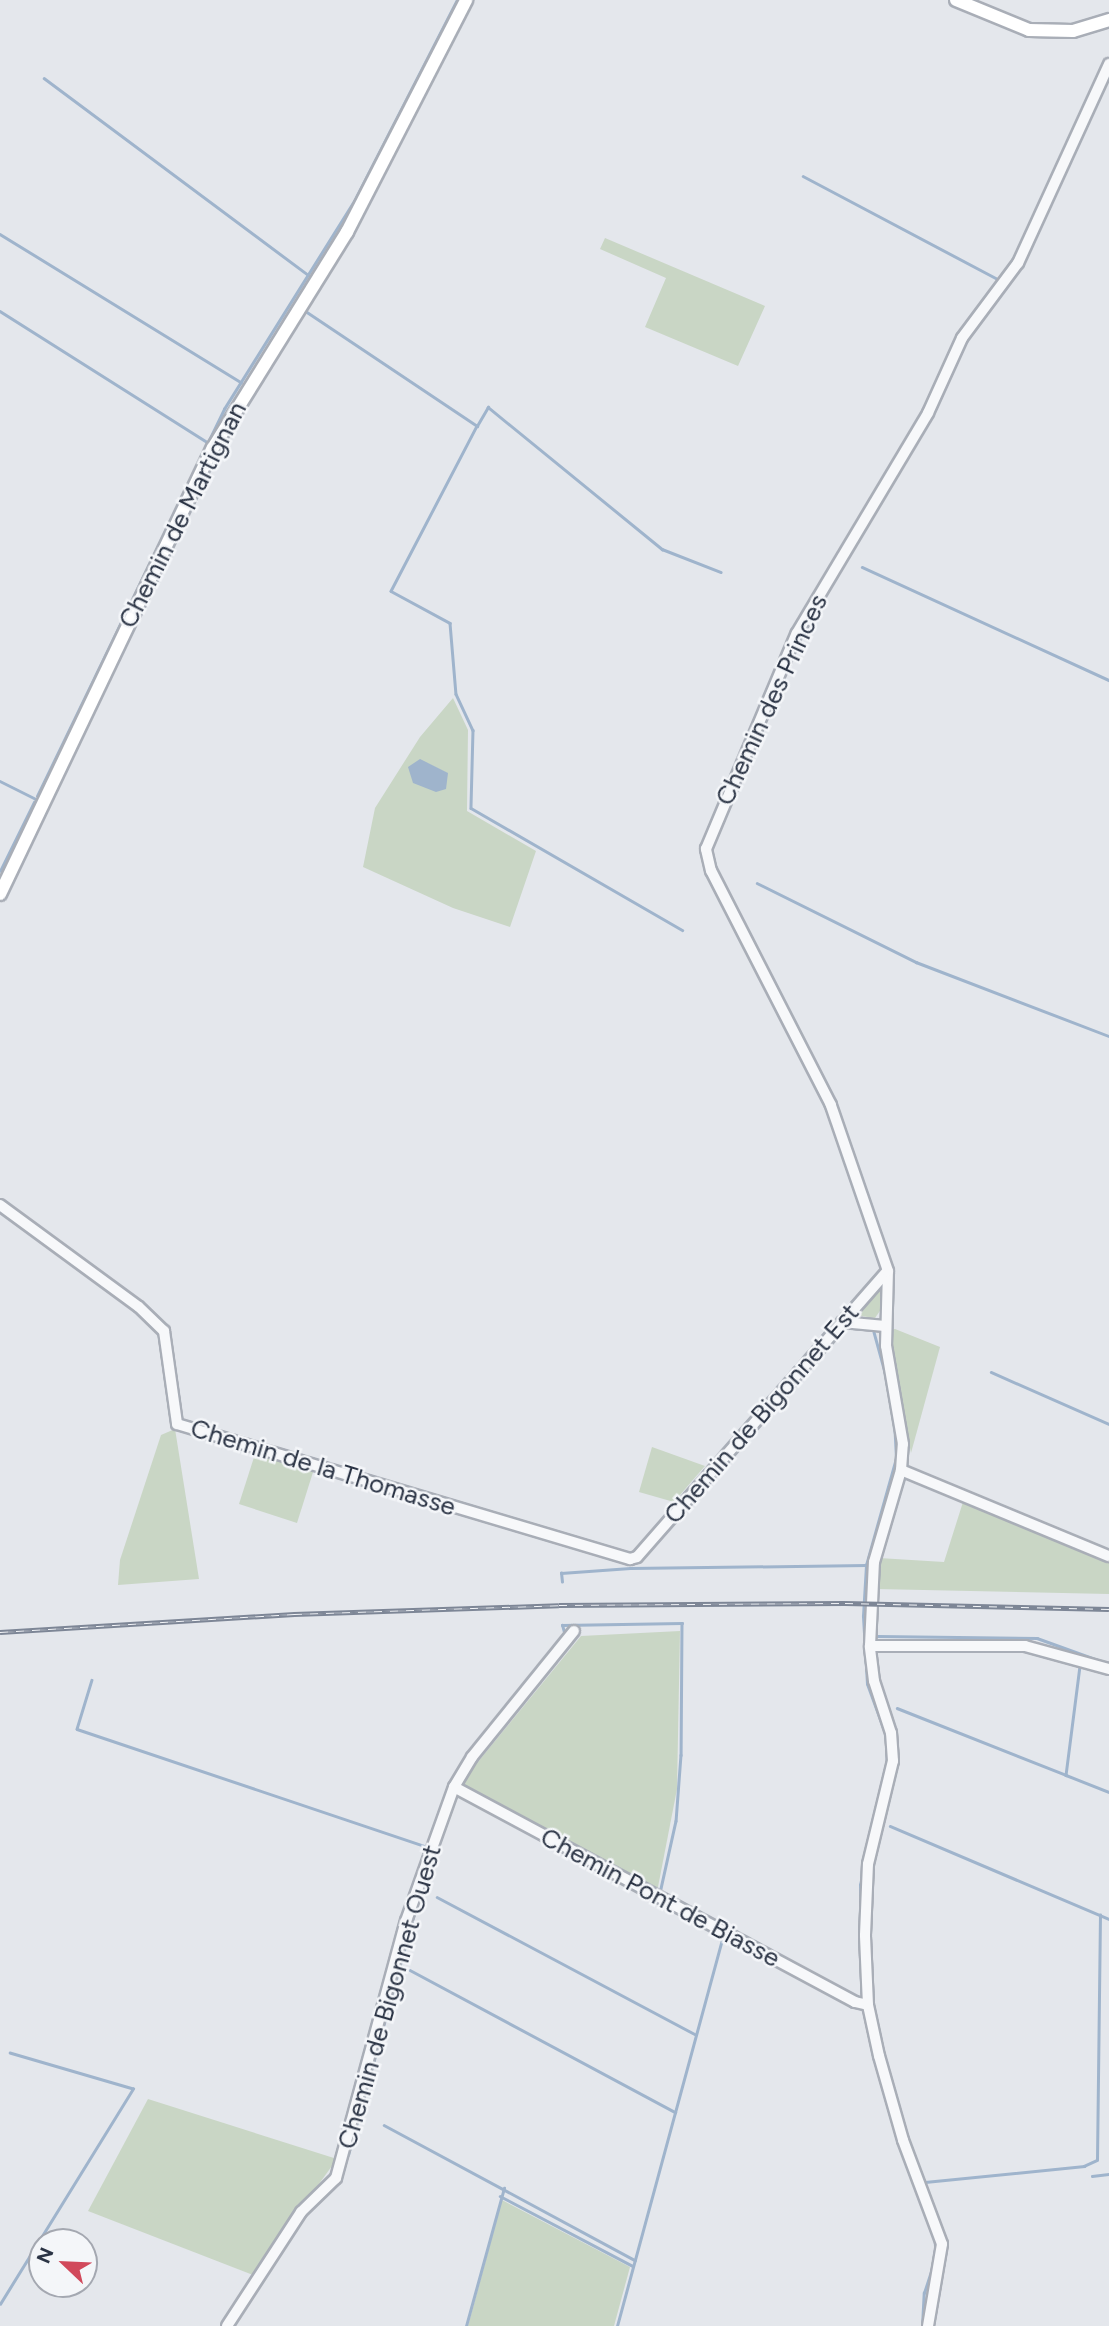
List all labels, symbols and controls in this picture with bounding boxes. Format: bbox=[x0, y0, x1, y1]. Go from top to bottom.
street label: Chemin de Martignan bbox=[112, 397, 254, 633]
street label: Chemin des Princes bbox=[709, 590, 835, 810]
street label: Chemin de Bigonnet Est bbox=[658, 1298, 866, 1530]
street label: Chemin de la Thomasse bbox=[187, 1413, 459, 1523]
street label: Chemin Pont de Biasse bbox=[535, 1822, 785, 1974]
street label: Chemin de Bigonnet Ouest bbox=[332, 1841, 448, 2153]
north arrow bbox=[28, 2228, 98, 2298]
text: N bbox=[32, 2244, 59, 2267]

